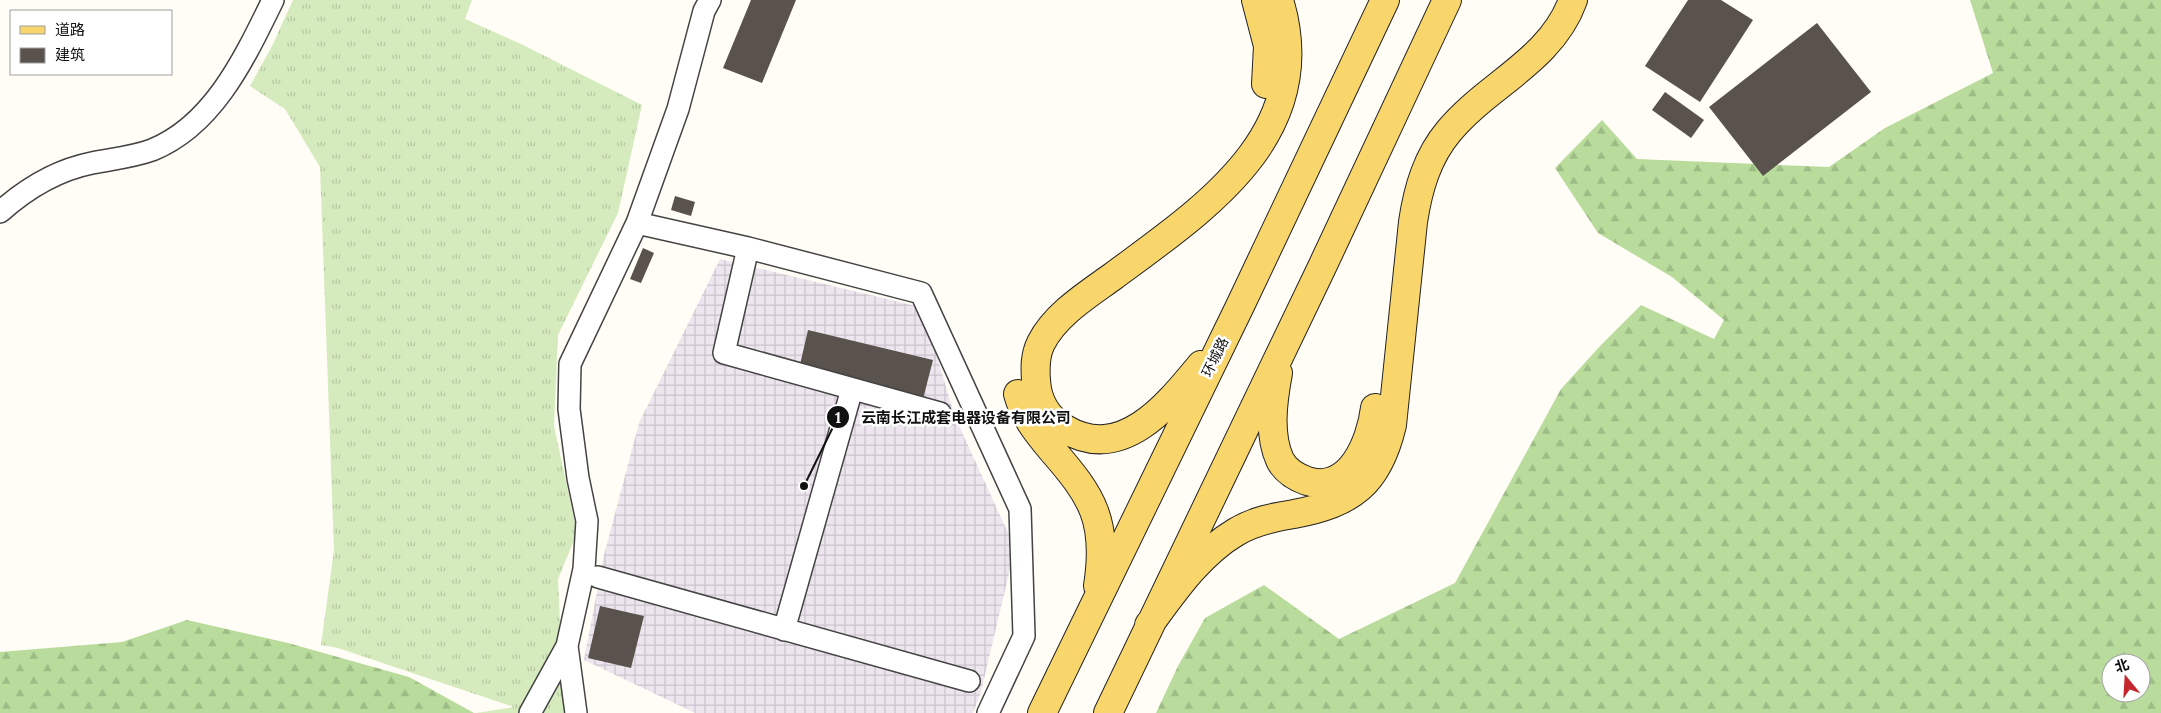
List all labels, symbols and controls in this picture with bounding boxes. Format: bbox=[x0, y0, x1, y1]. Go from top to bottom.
legend bbox=[10, 10, 172, 75]
text: 道路 bbox=[55, 20, 85, 39]
text: 建筑 bbox=[55, 45, 85, 64]
street label: 环城路 bbox=[1198, 334, 1232, 380]
callout: 云南长江成套电器设备有限公司 bbox=[826, 402, 1081, 432]
text: 1 bbox=[835, 408, 841, 427]
text: 云南长江成套电器设备有限公司 bbox=[861, 408, 1071, 427]
north arrow bbox=[2101, 653, 2151, 703]
text: 北 bbox=[2113, 655, 2131, 676]

